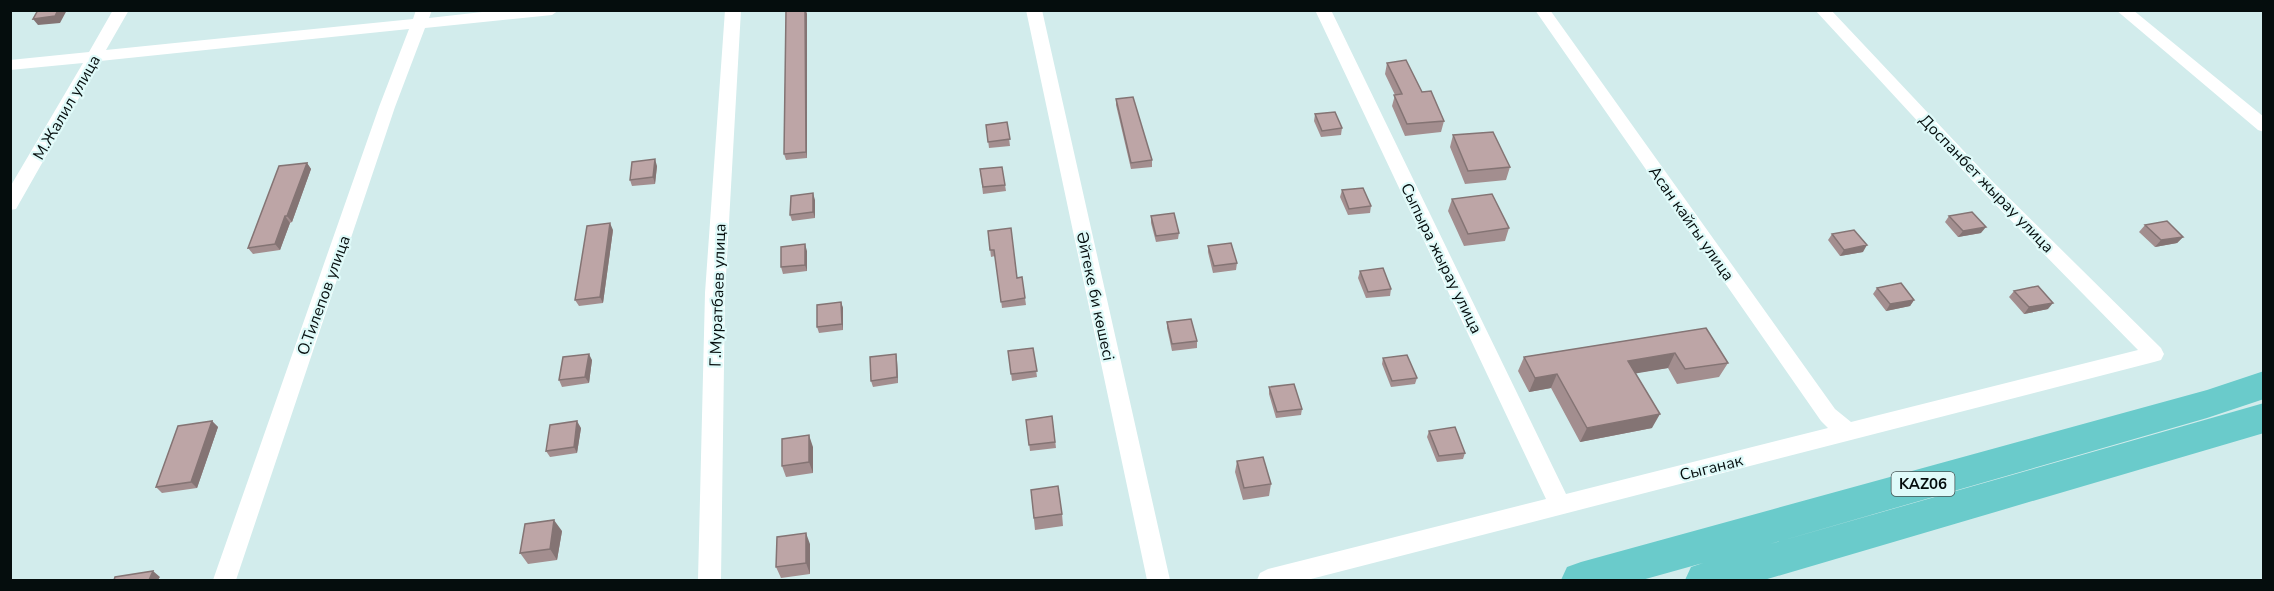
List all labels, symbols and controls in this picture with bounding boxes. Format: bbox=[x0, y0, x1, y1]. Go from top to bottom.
street label: М.Жалил улица bbox=[28, 51, 106, 164]
street label: Доспанбет жырау улица bbox=[1914, 110, 2058, 258]
street label: Асан кайгы улица bbox=[1643, 162, 1739, 285]
street label: Сыпыра жырау улица bbox=[1395, 179, 1487, 337]
street label: Г.Муратбаев улица bbox=[705, 223, 731, 367]
street label: Әйтеке би көшесі bbox=[1071, 230, 1119, 363]
street label: О.Тилепов улица bbox=[292, 232, 356, 358]
street label: Сыганак bbox=[1677, 449, 1746, 486]
road number: KАZ06 bbox=[1892, 472, 1954, 496]

